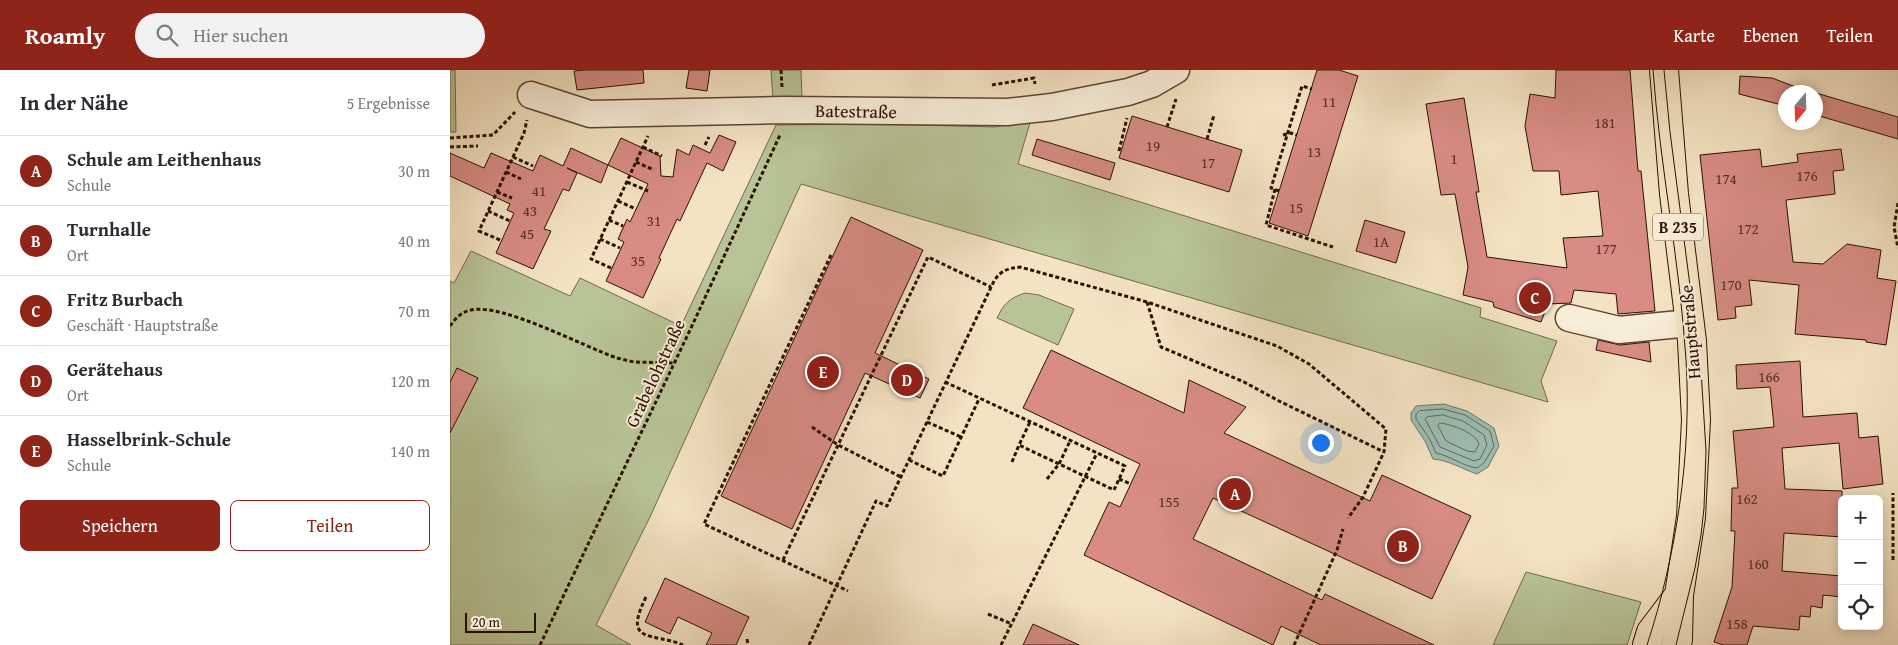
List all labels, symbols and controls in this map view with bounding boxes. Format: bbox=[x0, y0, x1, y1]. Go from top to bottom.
search box bbox=[135, 13, 485, 58]
text: Roamly bbox=[25, 18, 105, 53]
icon: search bbox=[153, 21, 181, 49]
text: Hier suchen bbox=[193, 21, 288, 49]
text: Karte bbox=[1674, 22, 1715, 49]
text: Ebenen bbox=[1743, 22, 1799, 49]
text: Teilen bbox=[1827, 22, 1873, 49]
north arrow bbox=[1778, 85, 1823, 130]
text: In der Nähe bbox=[20, 87, 128, 118]
text: 5 Ergebnisse bbox=[347, 91, 430, 115]
house number: 11 bbox=[1322, 91, 1336, 112]
street label: Batestraße bbox=[815, 97, 897, 125]
house number: 181 bbox=[1594, 112, 1616, 133]
house number: 19 bbox=[1146, 135, 1160, 156]
house number: 13 bbox=[1307, 141, 1321, 162]
text: Schule am Leithenhaus bbox=[67, 145, 261, 173]
house number: 1 bbox=[1450, 148, 1458, 169]
house number: 17 bbox=[1201, 152, 1215, 173]
text: A bbox=[31, 159, 41, 183]
text: 30 m bbox=[398, 159, 430, 183]
house number: 176 bbox=[1796, 165, 1818, 186]
house number: 174 bbox=[1715, 168, 1737, 189]
text: Schule bbox=[67, 173, 111, 197]
house number: 41 bbox=[532, 180, 546, 201]
house number: 15 bbox=[1289, 197, 1303, 218]
house number: 43 bbox=[523, 200, 537, 221]
house number: 31 bbox=[647, 210, 661, 231]
road number: B 235 bbox=[1653, 214, 1703, 240]
text: Turnhalle bbox=[67, 215, 151, 243]
house number: 172 bbox=[1737, 218, 1759, 239]
house number: 45 bbox=[520, 223, 534, 244]
text: B bbox=[31, 229, 41, 253]
text: 40 m bbox=[398, 229, 430, 253]
house number: 1A bbox=[1373, 231, 1389, 252]
house number: 177 bbox=[1595, 238, 1617, 259]
text: Ort bbox=[67, 243, 89, 267]
house number: 35 bbox=[631, 250, 645, 271]
house number: 170 bbox=[1720, 274, 1742, 295]
pin: C bbox=[1519, 279, 1551, 317]
street label: Hauptstraße bbox=[1672, 284, 1708, 380]
text: Fritz Burbach bbox=[67, 285, 183, 313]
text: C bbox=[31, 299, 41, 323]
text: 70 m bbox=[398, 299, 430, 323]
text: Geschäft · Hauptstraße bbox=[67, 313, 218, 337]
street label: Grabelohstraße bbox=[618, 314, 692, 432]
pin: E bbox=[807, 353, 839, 391]
text: Gerätehaus bbox=[67, 355, 163, 383]
pin: D bbox=[891, 361, 923, 399]
house number: 166 bbox=[1758, 366, 1780, 387]
text: D bbox=[31, 369, 41, 393]
text: 120 m bbox=[390, 369, 430, 393]
text: Ort bbox=[67, 383, 89, 407]
text: Hasselbrink-Schule bbox=[67, 425, 231, 453]
your location bbox=[1308, 430, 1334, 456]
text: E bbox=[32, 439, 40, 463]
text: 140 m bbox=[390, 439, 430, 463]
text: Schule bbox=[67, 453, 111, 477]
pin: A bbox=[1219, 475, 1251, 513]
house number: 162 bbox=[1736, 488, 1758, 509]
house number: 155 bbox=[1158, 491, 1180, 512]
map controls bbox=[1838, 495, 1883, 630]
button: + bbox=[1838, 495, 1883, 540]
button: Speichern bbox=[20, 500, 220, 551]
button: Teilen bbox=[230, 500, 430, 551]
pin: B bbox=[1387, 527, 1419, 565]
button: − bbox=[1838, 540, 1883, 585]
house number: 160 bbox=[1747, 553, 1769, 574]
button: locate bbox=[1838, 585, 1883, 630]
scale bar bbox=[465, 610, 536, 633]
text: 20 m bbox=[472, 612, 500, 632]
house number: 158 bbox=[1726, 613, 1748, 634]

